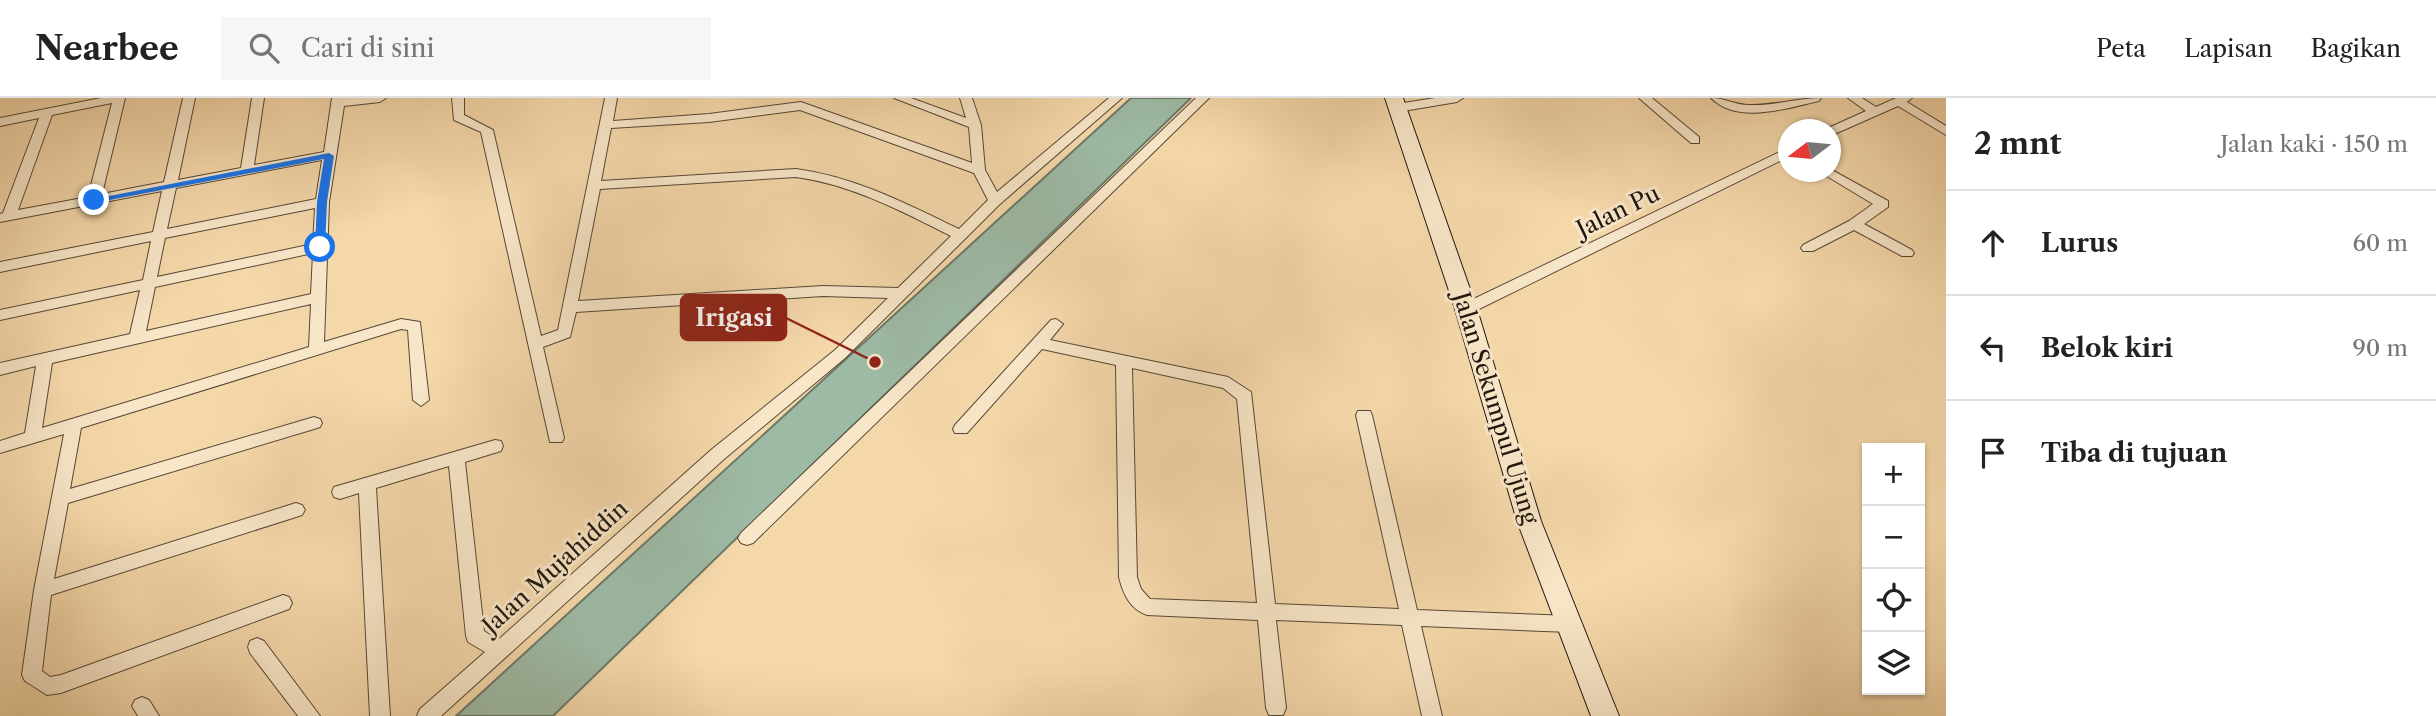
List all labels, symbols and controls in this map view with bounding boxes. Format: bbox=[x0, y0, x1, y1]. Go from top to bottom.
search box bbox=[221, 17, 711, 80]
text: Nearbee bbox=[35, 28, 179, 69]
icon: search bbox=[245, 29, 283, 67]
text: Cari di sini bbox=[301, 32, 434, 64]
text: Peta bbox=[2096, 34, 2146, 63]
text: Lapisan bbox=[2184, 34, 2273, 63]
text: Bagikan bbox=[2311, 34, 2401, 63]
north arrow bbox=[1778, 119, 1841, 182]
text: 2 mnt bbox=[1974, 125, 2062, 162]
text: Jalan kaki · 150 m bbox=[2220, 130, 2408, 158]
street label: Jalan Pu bbox=[1569, 179, 1664, 244]
route end bbox=[78, 184, 109, 215]
icon: ahead bbox=[1974, 224, 2012, 262]
text: Lurus bbox=[2041, 227, 2118, 259]
text: 60 m bbox=[2352, 229, 2408, 257]
route start bbox=[304, 231, 335, 262]
street label: Jalan Sekumpul Ujung bbox=[1446, 286, 1545, 528]
callout: Irigasi bbox=[681, 295, 786, 340]
text: Irigasi bbox=[695, 303, 773, 332]
icon: left bbox=[1974, 329, 2012, 367]
text: Belok kiri bbox=[2041, 332, 2173, 364]
text: 90 m bbox=[2352, 334, 2408, 362]
icon: arrive bbox=[1974, 434, 2012, 472]
text: Tiba di tujuan bbox=[2041, 437, 2227, 469]
map controls bbox=[1862, 443, 1925, 695]
button: + bbox=[1862, 443, 1925, 506]
street label: Jalan Mujahiddin bbox=[474, 494, 633, 642]
button: − bbox=[1862, 506, 1925, 569]
button: locate bbox=[1862, 569, 1925, 632]
button: layers bbox=[1862, 632, 1925, 695]

